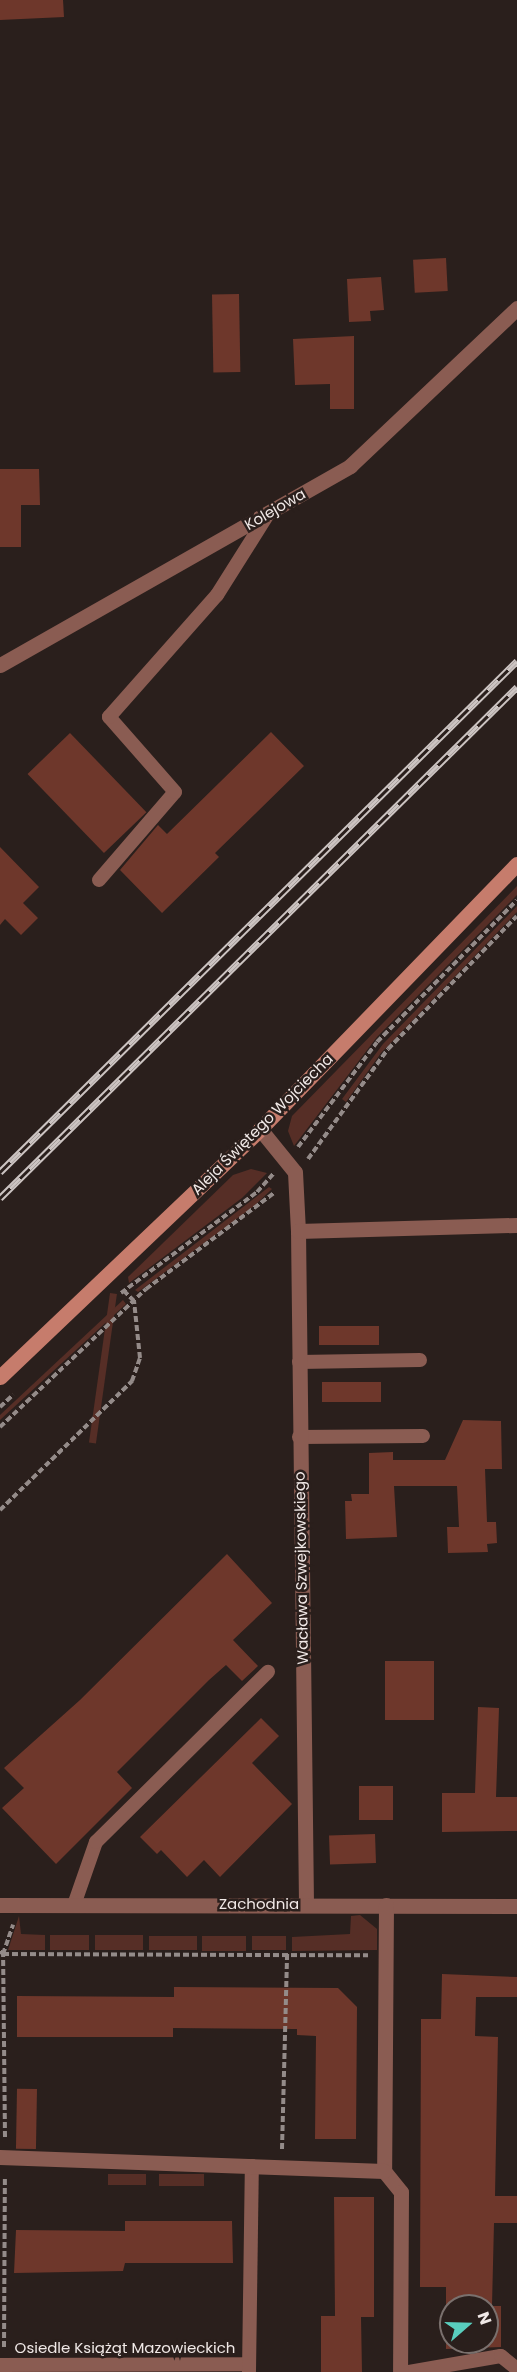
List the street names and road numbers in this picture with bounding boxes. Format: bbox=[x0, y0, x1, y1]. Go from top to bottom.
street label: Kolejowa bbox=[241, 484, 309, 534]
street label: Aleja Świętego Wojciecha bbox=[188, 1050, 336, 1198]
street label: Wacława Szwejkowskiego bbox=[290, 1471, 312, 1665]
street label: Zachodnia bbox=[219, 1895, 299, 1913]
street label: Osiedle Książąt Mazowieckich bbox=[15, 2339, 235, 2357]

